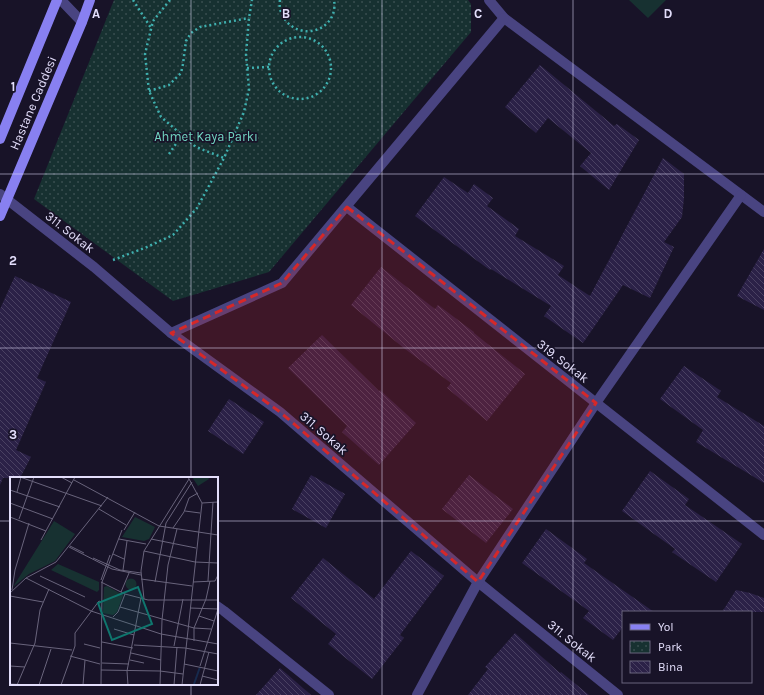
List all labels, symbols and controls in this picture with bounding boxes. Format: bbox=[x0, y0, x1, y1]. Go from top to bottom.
text: A bbox=[92, 6, 100, 21]
text: B bbox=[282, 6, 290, 21]
text: C bbox=[474, 6, 482, 21]
text: D bbox=[664, 6, 673, 21]
street label: Hastane Caddesi bbox=[7, 54, 59, 152]
text: 1 bbox=[11, 79, 15, 94]
park label: Ahmet Kaya Parkı bbox=[154, 129, 258, 144]
street label: 311. Sokak bbox=[42, 208, 98, 256]
text: 2 bbox=[9, 253, 17, 268]
street label: 319. Sokak bbox=[534, 336, 592, 386]
street label: 311. Sokak bbox=[297, 408, 351, 458]
text: 3 bbox=[9, 427, 17, 442]
inset map bbox=[10, 477, 218, 685]
legend bbox=[622, 611, 752, 683]
street label: 311. Sokak bbox=[545, 617, 599, 665]
text: Yol bbox=[658, 620, 674, 634]
text: Park bbox=[658, 640, 683, 654]
text: Bina bbox=[658, 660, 683, 674]

